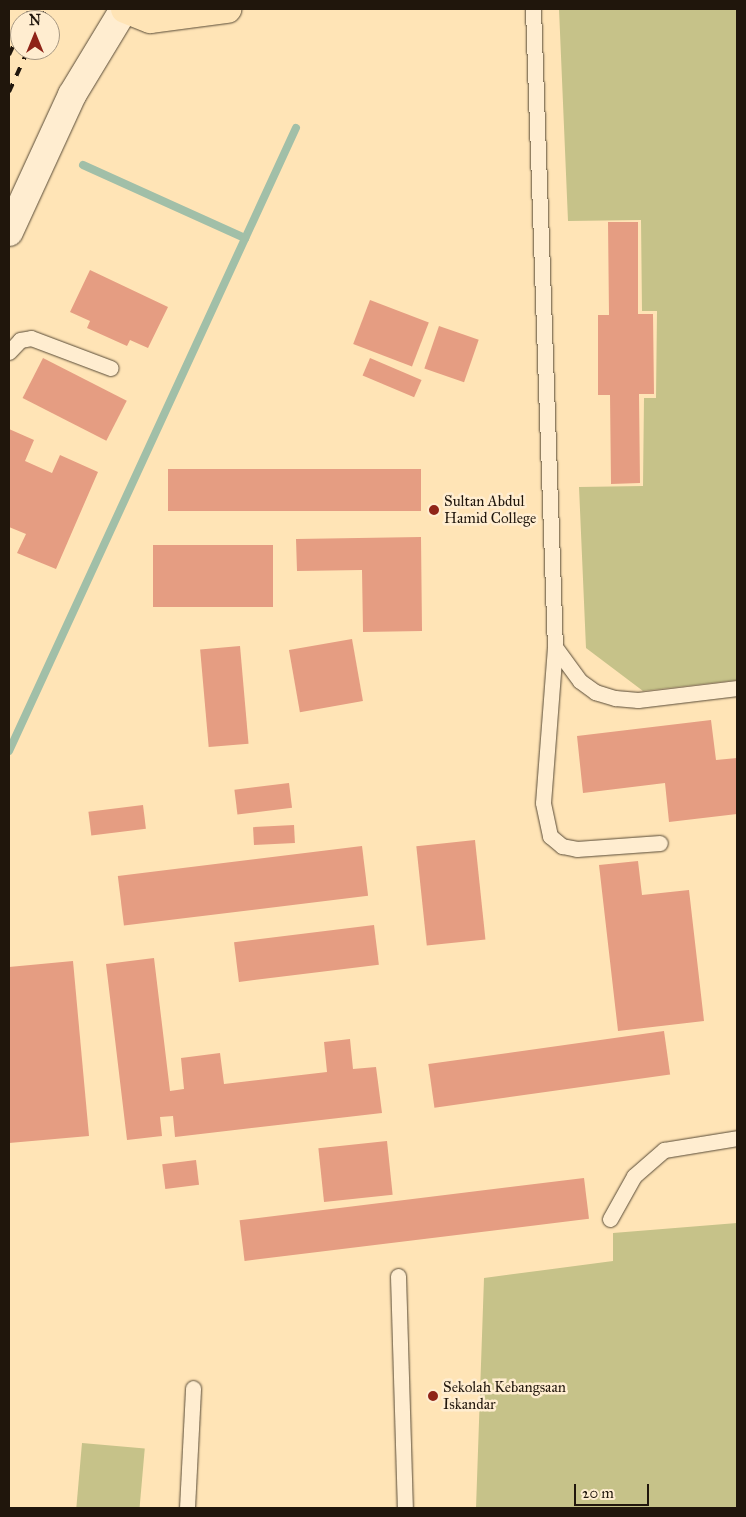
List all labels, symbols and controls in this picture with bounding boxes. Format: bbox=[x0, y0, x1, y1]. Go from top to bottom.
north arrow bbox=[10, 10, 60, 60]
text: N bbox=[29, 12, 41, 29]
place label: Sultan Abdul Hamid College bbox=[444, 492, 536, 527]
marker: Sultan Abdul Hamid College bbox=[428, 504, 440, 516]
place label: Sekolah Kebangsaan Iskandar bbox=[443, 1378, 566, 1413]
marker: Sekolah Kebangsaan Iskandar bbox=[427, 1390, 439, 1402]
scale bar bbox=[576, 1474, 651, 1506]
text: 20 m bbox=[582, 1484, 614, 1502]

